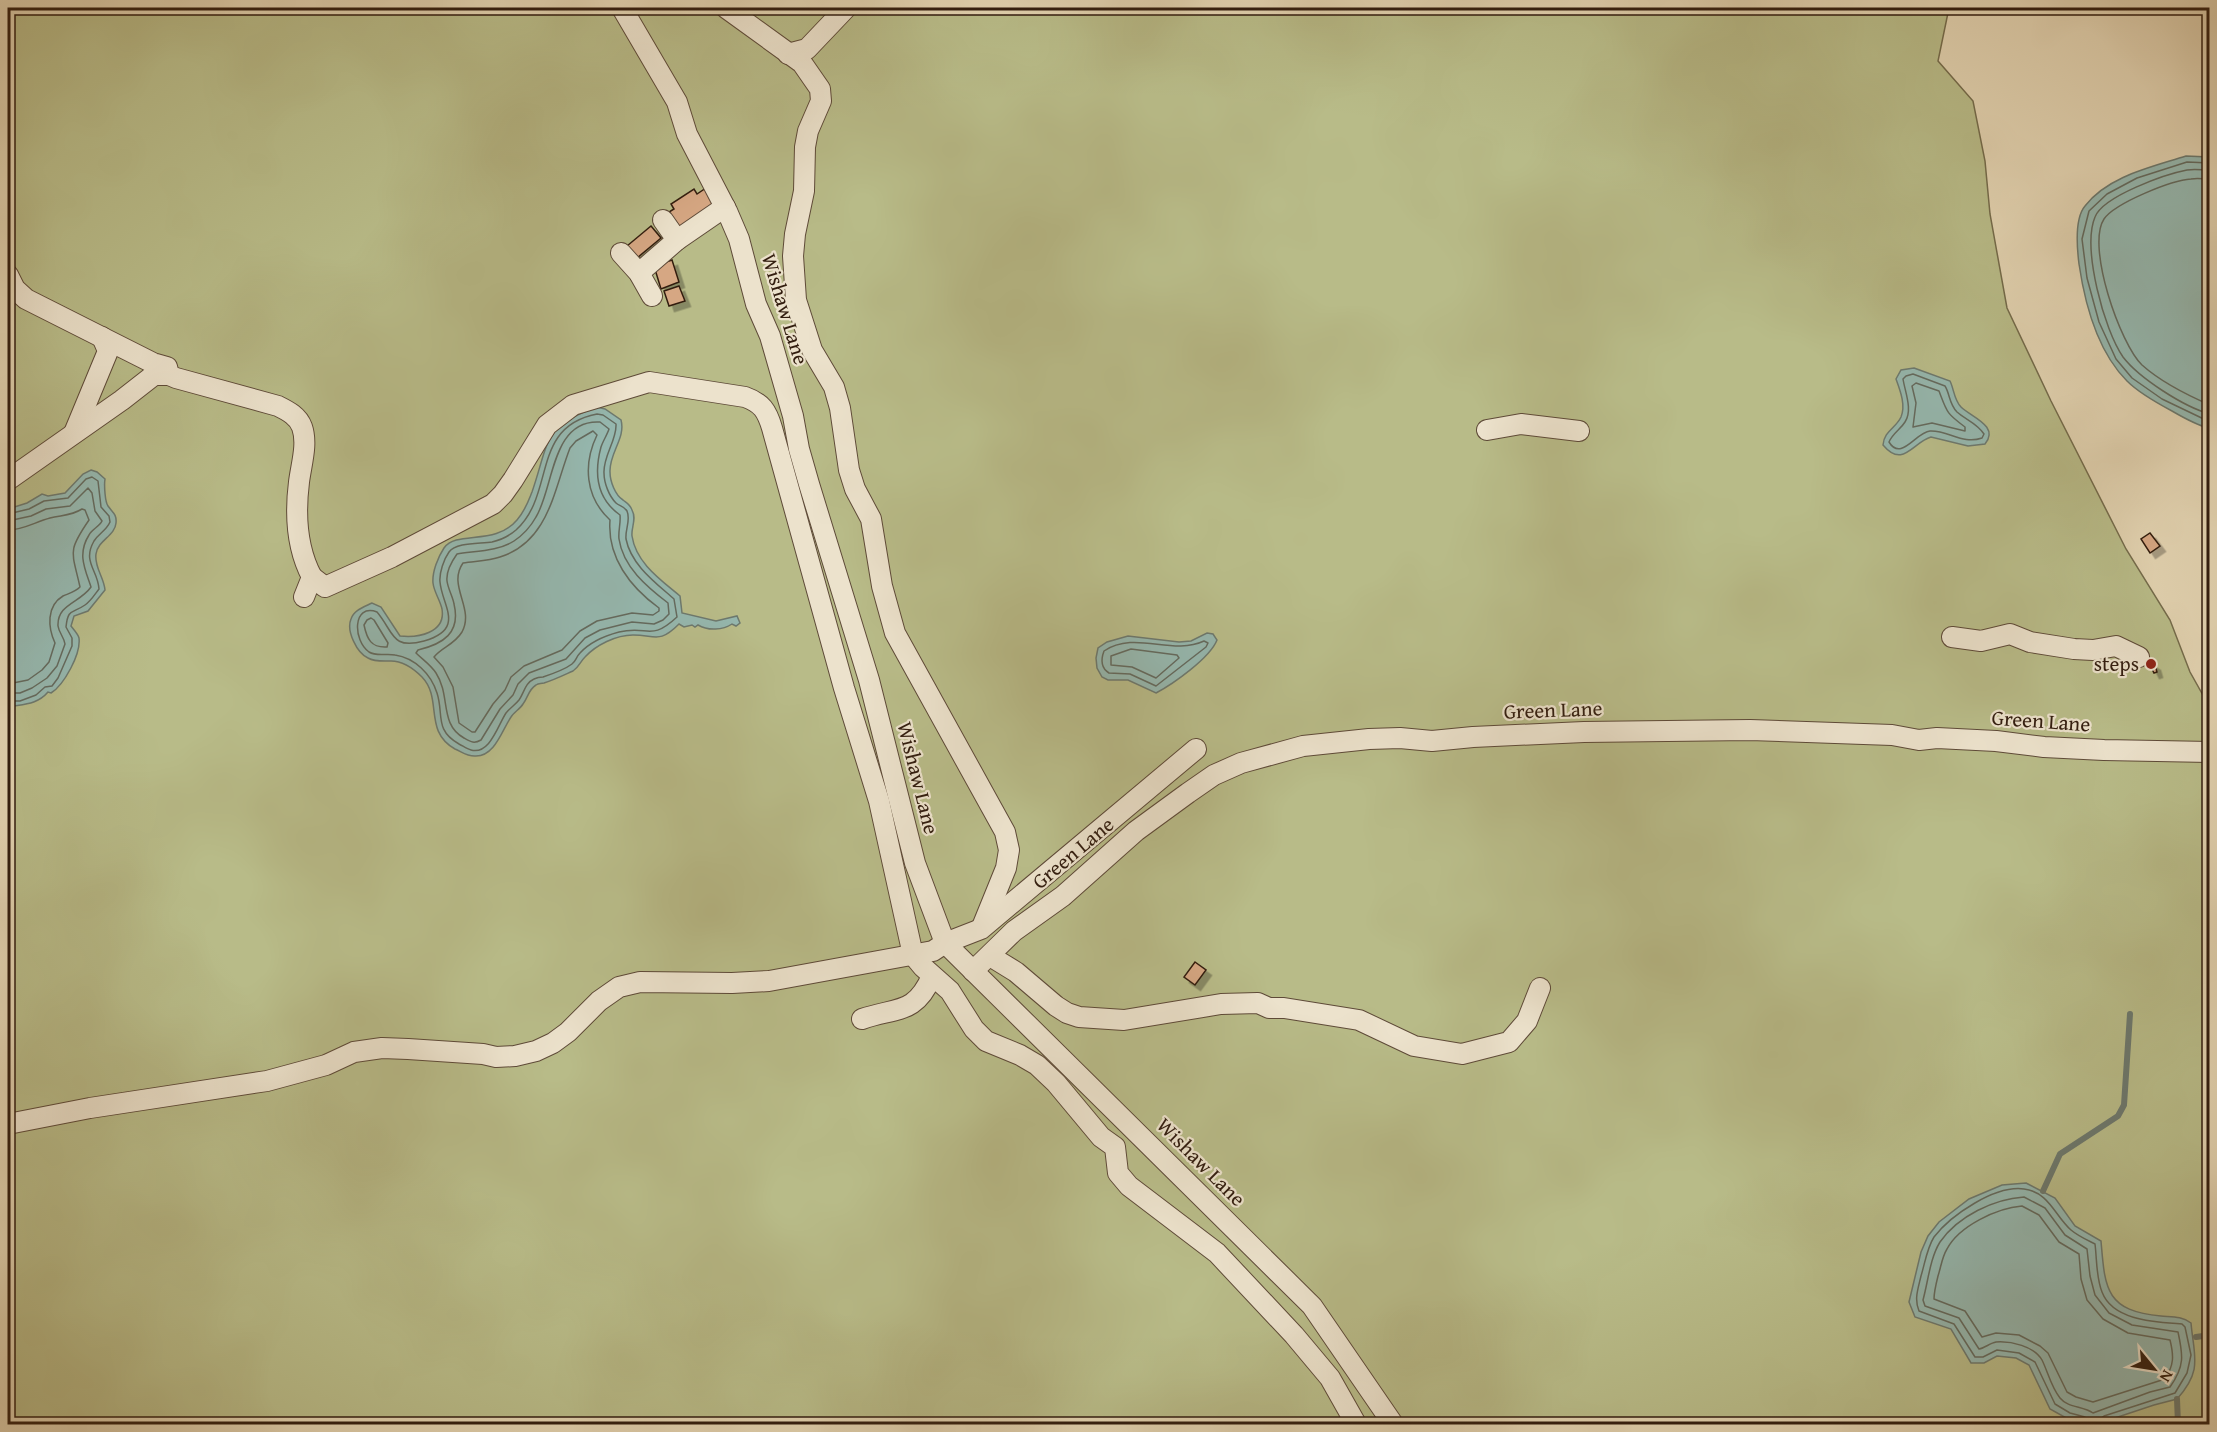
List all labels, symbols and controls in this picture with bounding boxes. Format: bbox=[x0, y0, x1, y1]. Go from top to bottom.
street label: Wishaw Lane bbox=[754, 249, 817, 368]
place label: steps bbox=[2094, 648, 2139, 679]
marker: steps bbox=[2144, 657, 2158, 671]
street label: Green Lane bbox=[1503, 692, 1603, 727]
street label: Green Lane bbox=[1991, 702, 2091, 739]
street label: Wishaw Lane bbox=[890, 718, 947, 837]
street label: Green Lane bbox=[1025, 809, 1121, 896]
street label: Wishaw Lane bbox=[1150, 1110, 1253, 1213]
north arrow bbox=[2124, 1339, 2184, 1399]
text: N bbox=[2154, 1366, 2180, 1387]

